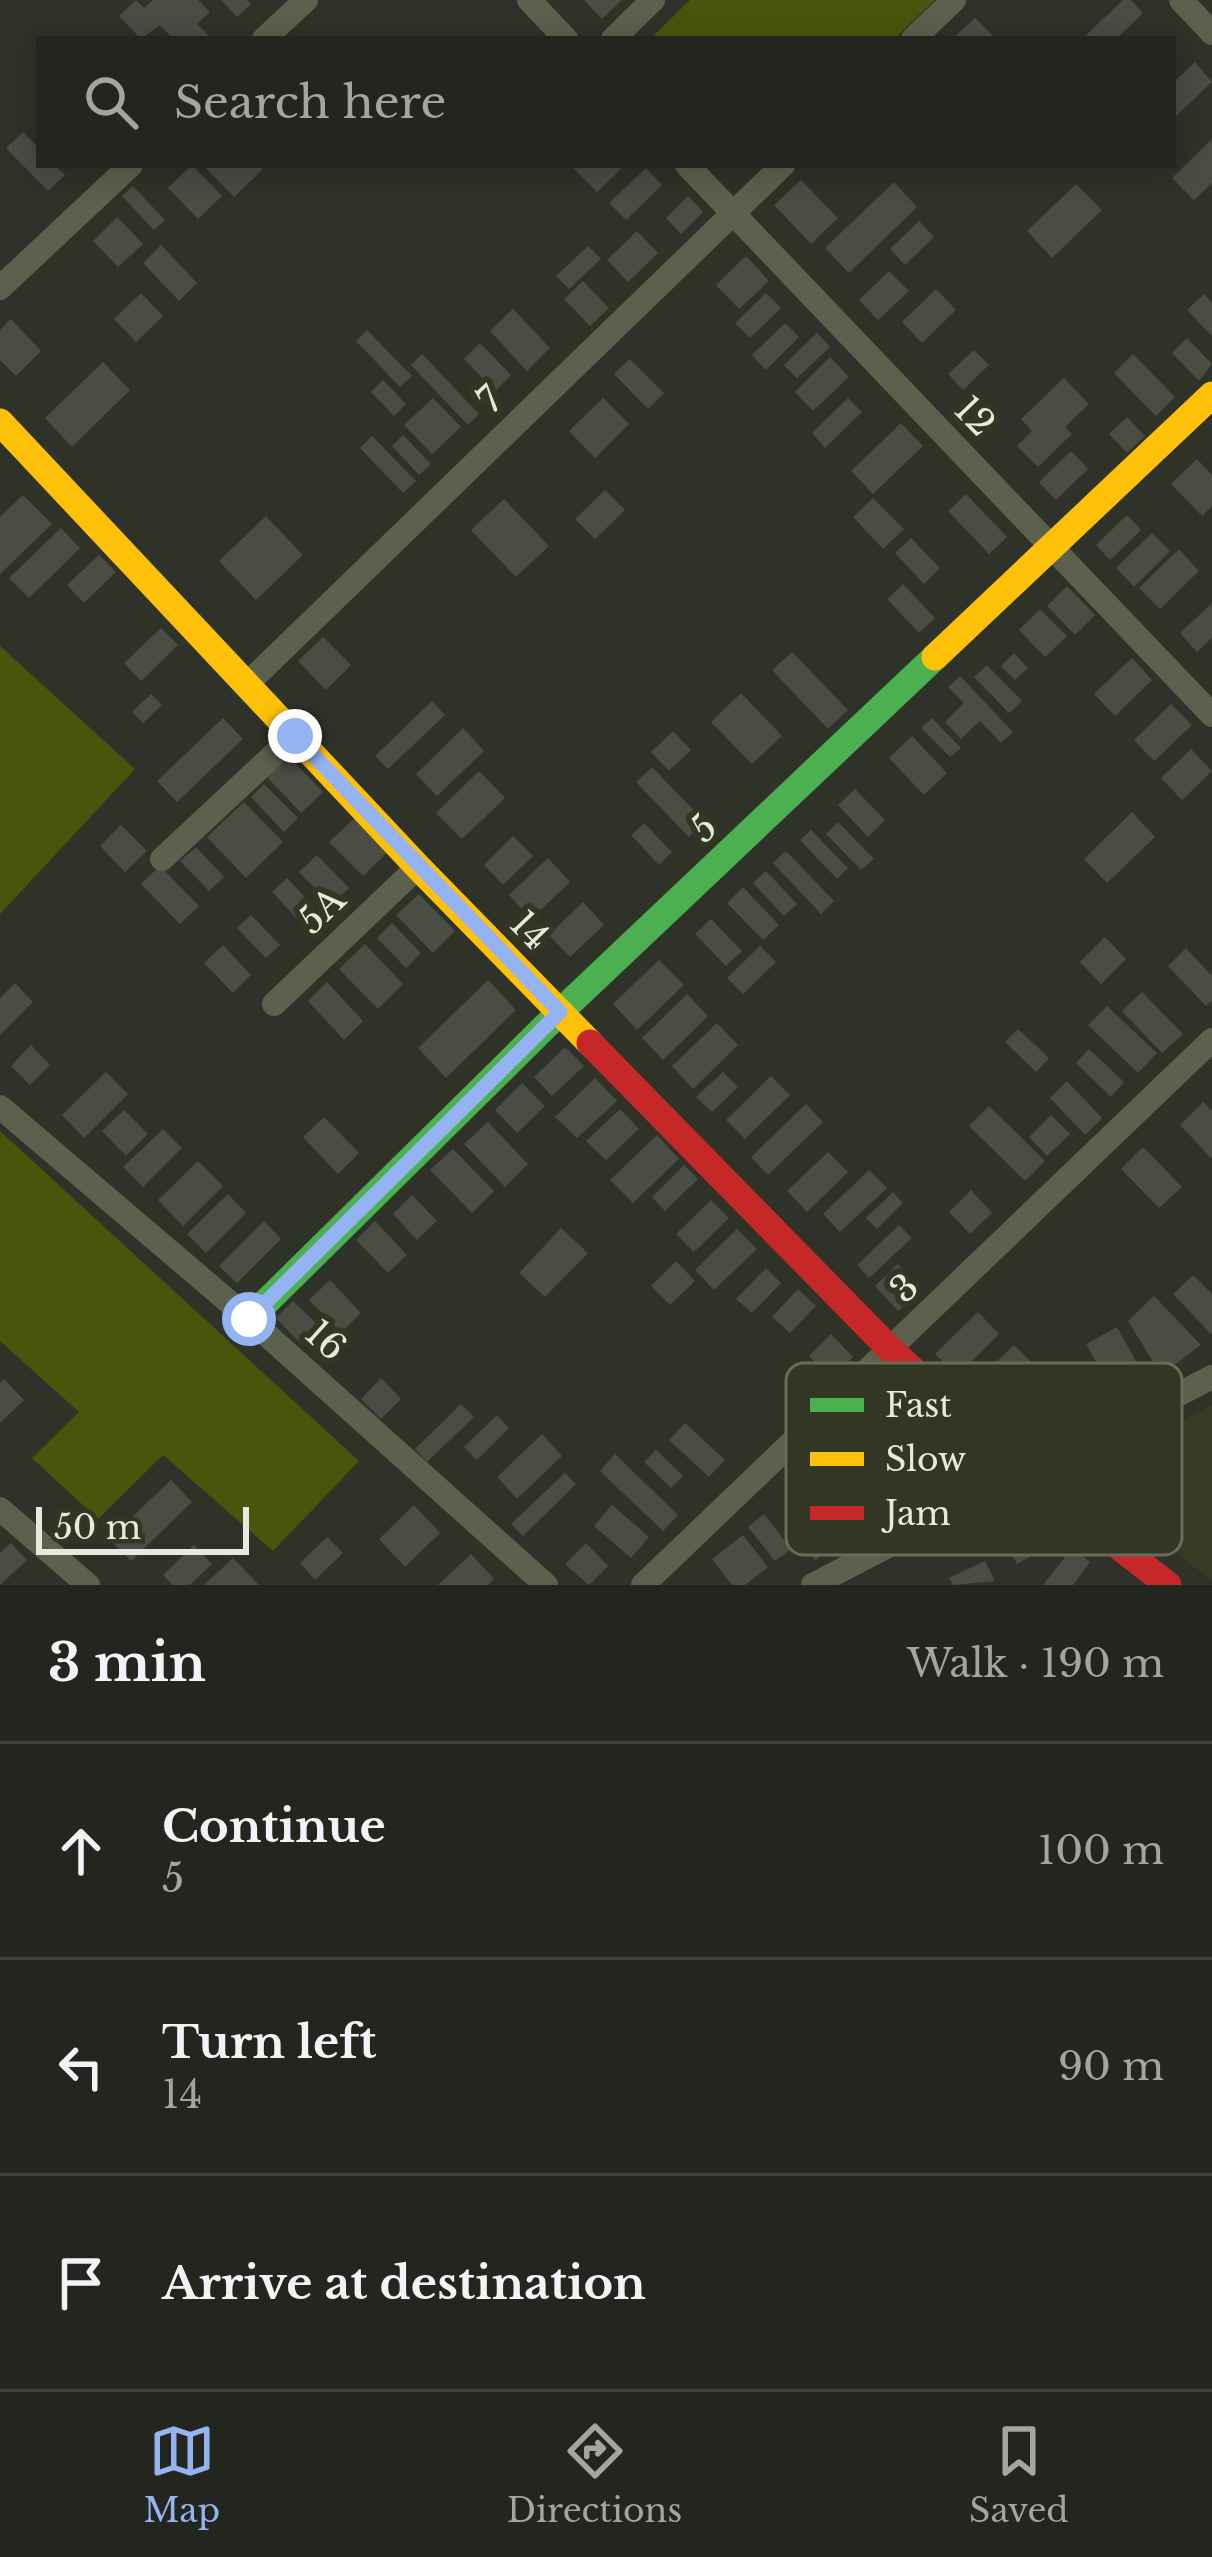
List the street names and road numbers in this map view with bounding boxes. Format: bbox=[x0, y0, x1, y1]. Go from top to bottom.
street label: 7 bbox=[468, 376, 513, 422]
street label: 12 bbox=[945, 387, 1004, 446]
street label: 5 bbox=[681, 805, 726, 852]
street label: 5A bbox=[288, 877, 355, 943]
street label: 14 bbox=[501, 901, 559, 959]
street label: 3 bbox=[881, 1264, 928, 1312]
street label: 16 bbox=[296, 1311, 355, 1370]

